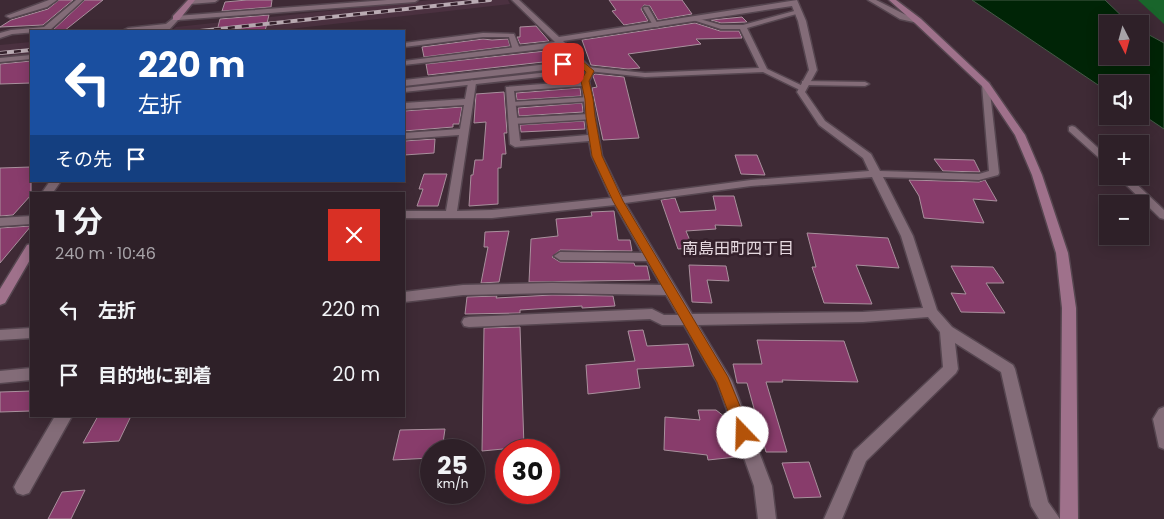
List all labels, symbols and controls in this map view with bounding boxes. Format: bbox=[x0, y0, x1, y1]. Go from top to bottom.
north arrow bbox=[1099, 15, 1149, 65]
map controls bbox=[1099, 15, 1149, 245]
text: 220 m bbox=[138, 40, 245, 89]
pin bbox=[542, 43, 584, 85]
icon: left bbox=[55, 50, 120, 115]
icon: arrive bbox=[549, 50, 577, 78]
button: sound bbox=[1099, 75, 1149, 125]
text: 左折 bbox=[138, 89, 182, 120]
button: + bbox=[1099, 135, 1149, 185]
icon: arrive bbox=[122, 145, 150, 173]
text: その先 bbox=[55, 146, 112, 173]
button: − bbox=[1099, 195, 1149, 245]
text: 1 分 bbox=[55, 200, 103, 243]
button: close bbox=[328, 209, 380, 261]
district label: 南島田町四丁目 bbox=[682, 237, 794, 260]
text: 240 m · 10:46 bbox=[55, 242, 156, 265]
icon: left bbox=[55, 296, 83, 324]
text: 220 m bbox=[322, 296, 380, 323]
text: 左折 bbox=[98, 297, 136, 324]
icon: arrive bbox=[55, 361, 83, 389]
text: 20 m bbox=[332, 361, 380, 388]
text: 目的地に到着 bbox=[98, 362, 212, 389]
position arrow bbox=[716, 406, 768, 458]
speed limit sign: 30 bbox=[495, 439, 560, 504]
text: 25 bbox=[437, 448, 468, 483]
text: km/h bbox=[437, 475, 468, 492]

